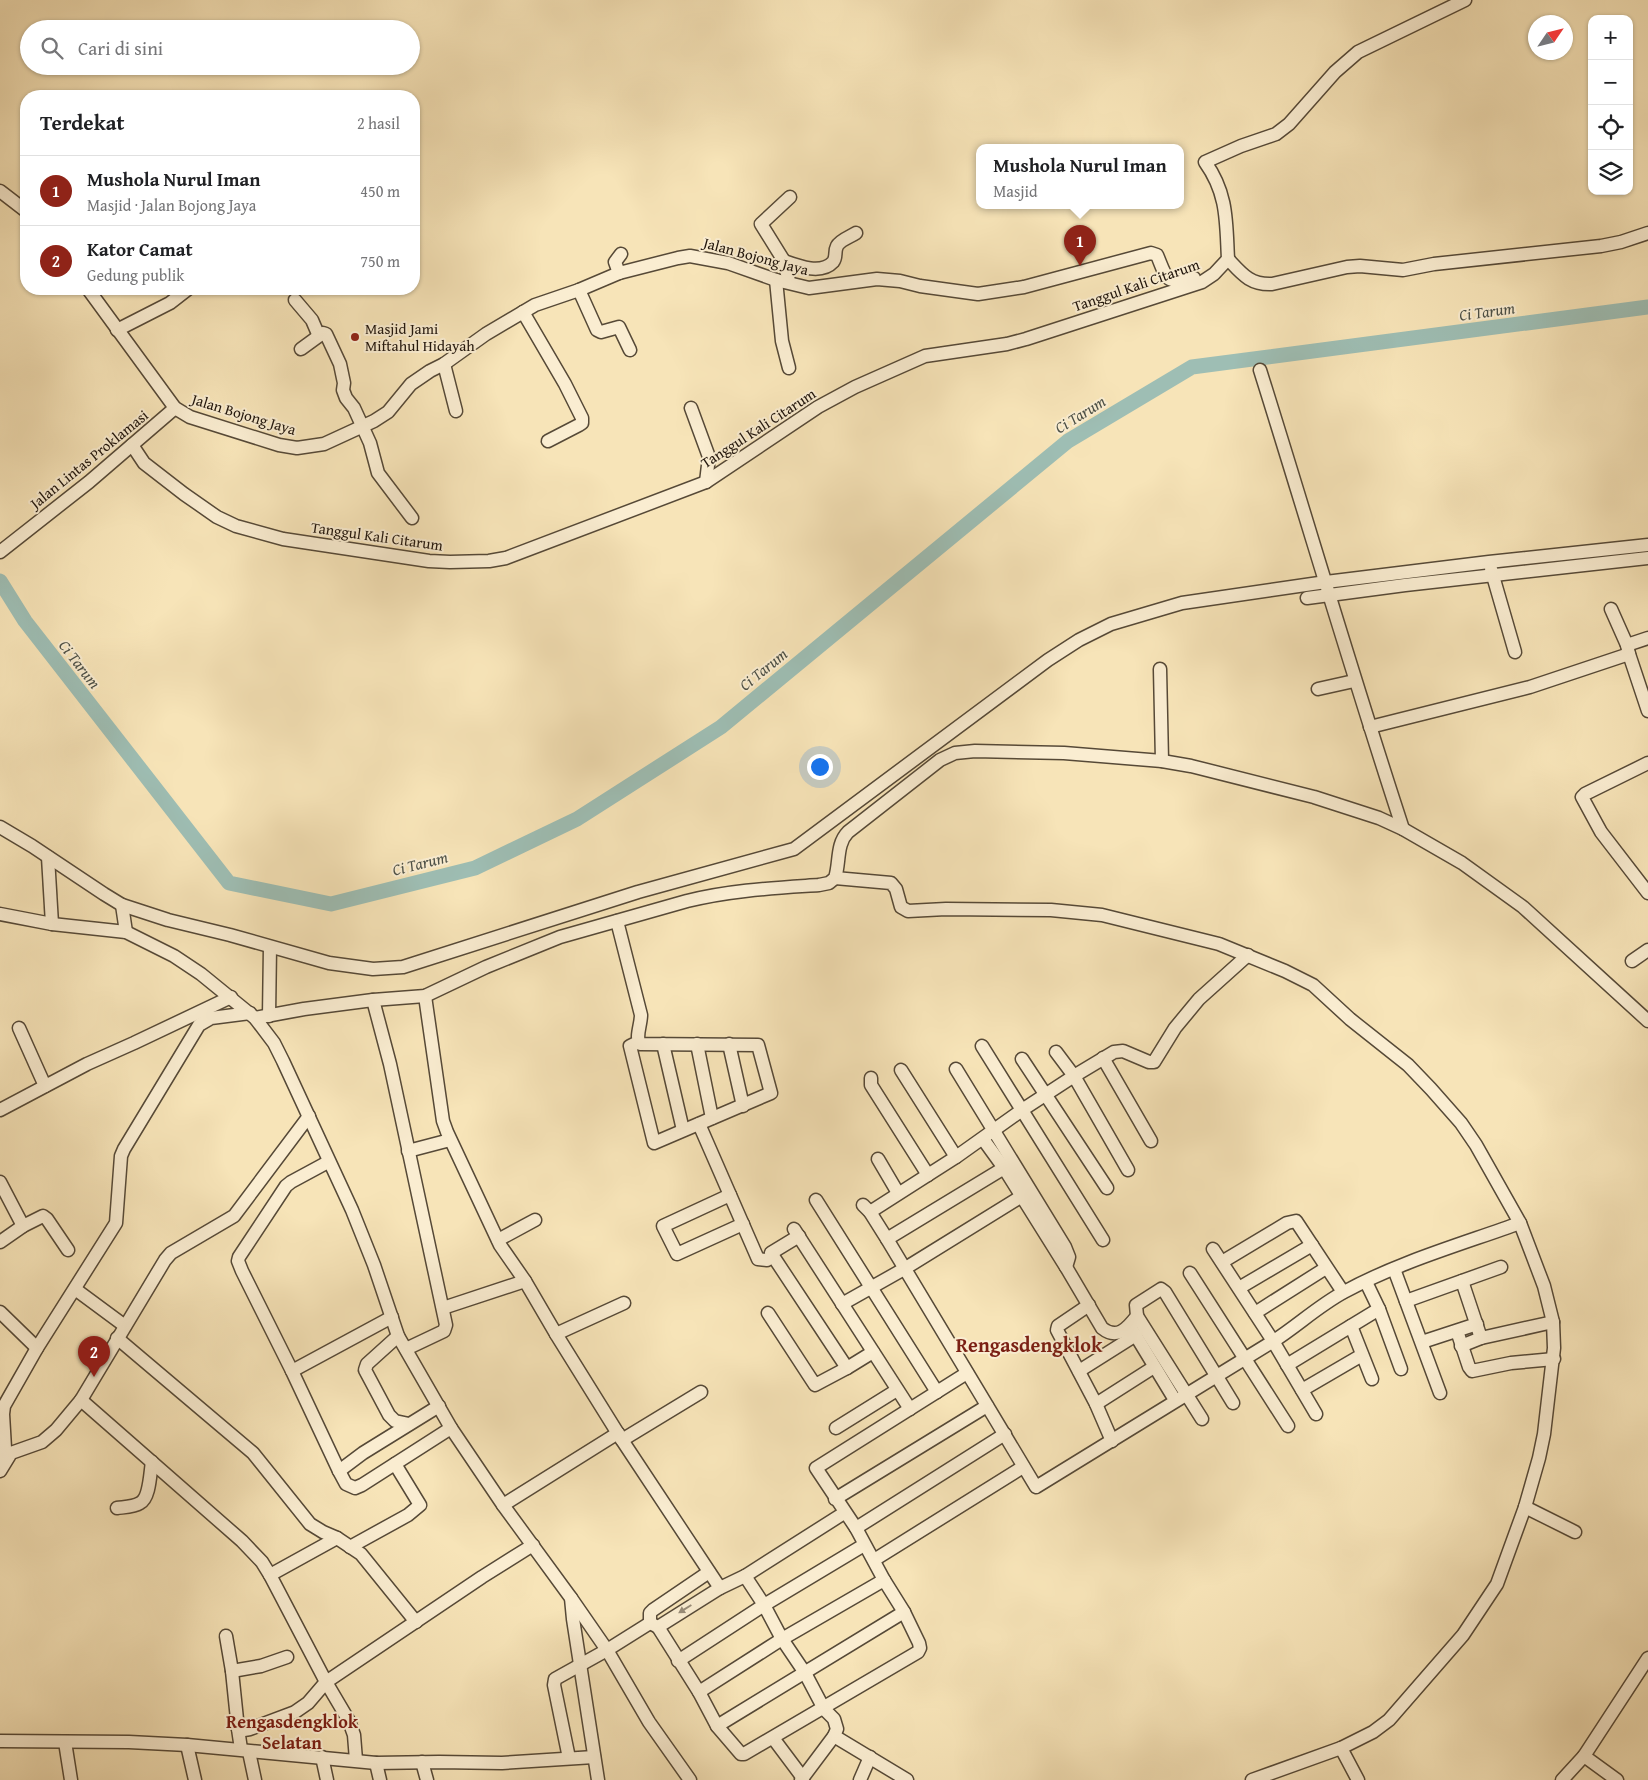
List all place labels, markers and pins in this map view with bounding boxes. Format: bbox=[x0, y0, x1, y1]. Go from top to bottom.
pin: 1 bbox=[1064, 225, 1096, 266]
place label: Masjid Jami Miftahul Hidayah bbox=[365, 318, 475, 356]
marker: Masjid Jami Miftahul Hidayah bbox=[349, 331, 361, 343]
pin: 2 bbox=[78, 1336, 110, 1377]

